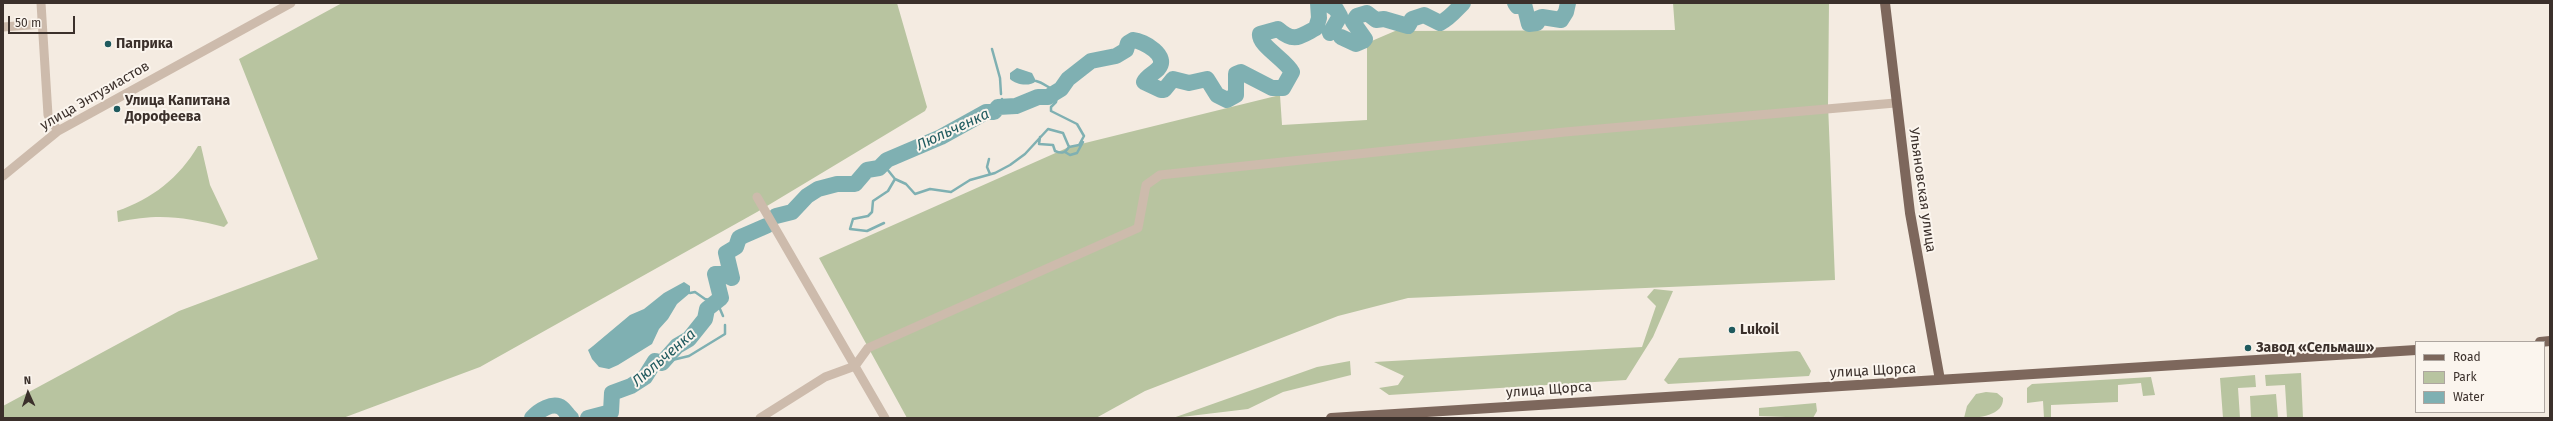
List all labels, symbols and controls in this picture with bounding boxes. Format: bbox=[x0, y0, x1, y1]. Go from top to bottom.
scale bar bbox=[10, 8, 77, 34]
text: 50 m bbox=[15, 16, 41, 30]
place label: Паприка bbox=[116, 36, 173, 52]
marker: Паприка bbox=[103, 39, 113, 49]
street label: улица Энтузиастов bbox=[37, 58, 153, 134]
place label: Улица Капитана Дорофеева bbox=[125, 93, 230, 126]
marker: Улица Капитана Дорофеева bbox=[112, 104, 122, 114]
water label: Люльченка bbox=[914, 105, 992, 155]
street label: Ульяновская улица bbox=[1905, 126, 1939, 254]
place label: Lukoil bbox=[1740, 322, 1779, 338]
water label: Люльченка bbox=[628, 325, 700, 391]
marker: Lukoil bbox=[1727, 325, 1737, 335]
place label: Завод «Сельмаш» bbox=[2256, 340, 2374, 356]
legend bbox=[2415, 341, 2545, 413]
marker: Завод «Сельмаш» bbox=[2243, 343, 2253, 353]
text: Road bbox=[2453, 350, 2481, 364]
street label: улица Щорса bbox=[1829, 360, 1917, 382]
text: Park bbox=[2453, 370, 2477, 384]
north arrow bbox=[8, 373, 48, 413]
text: N bbox=[23, 374, 31, 387]
street label: улица Щорса bbox=[1505, 379, 1593, 401]
text: Water bbox=[2453, 390, 2484, 404]

